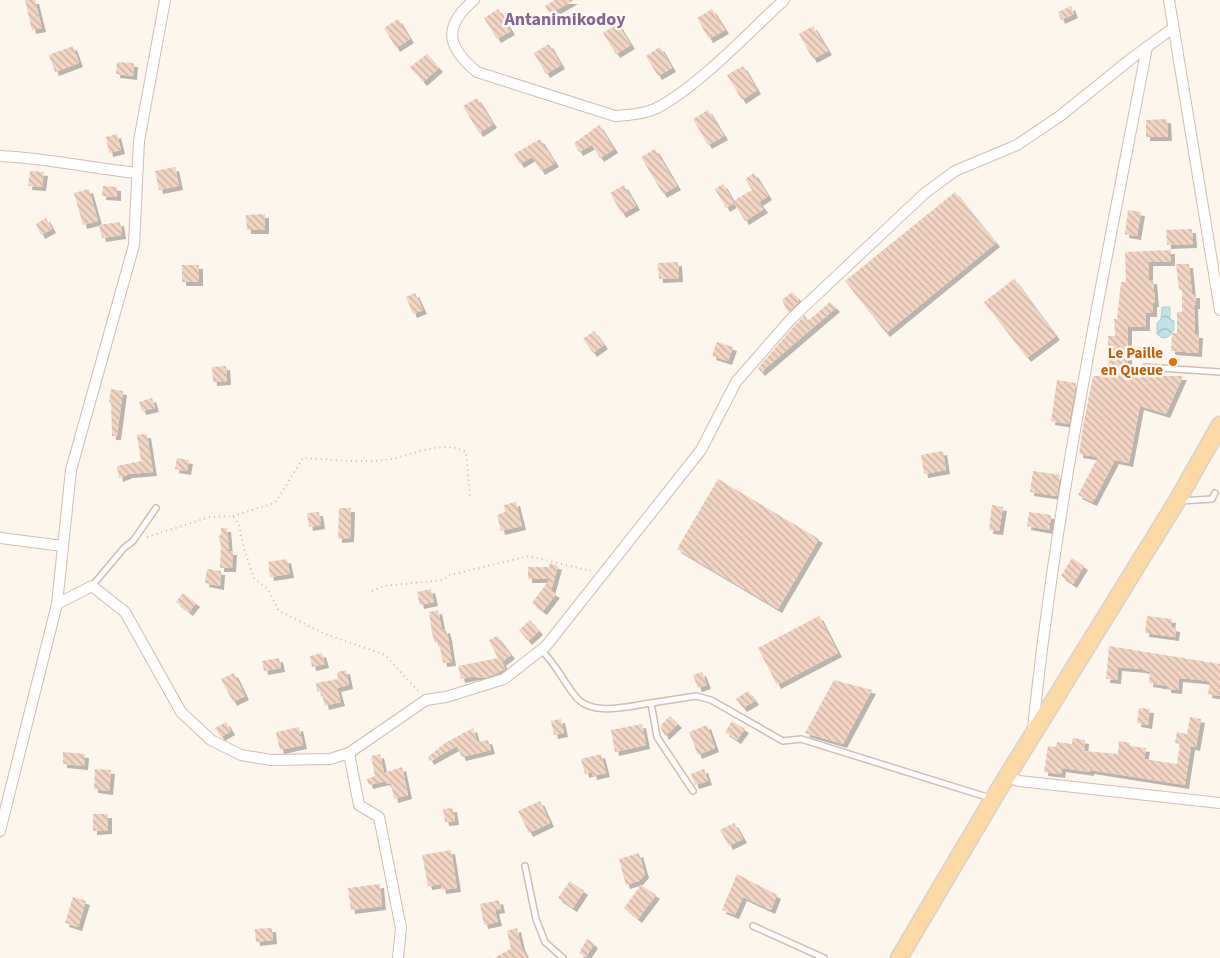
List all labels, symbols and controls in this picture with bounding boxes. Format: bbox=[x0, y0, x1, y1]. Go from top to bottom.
district label: Antanimikodoy bbox=[503, 7, 626, 32]
place label: Le Paille en Queue bbox=[1101, 343, 1163, 381]
marker: Le Paille en Queue bbox=[1167, 356, 1179, 368]

